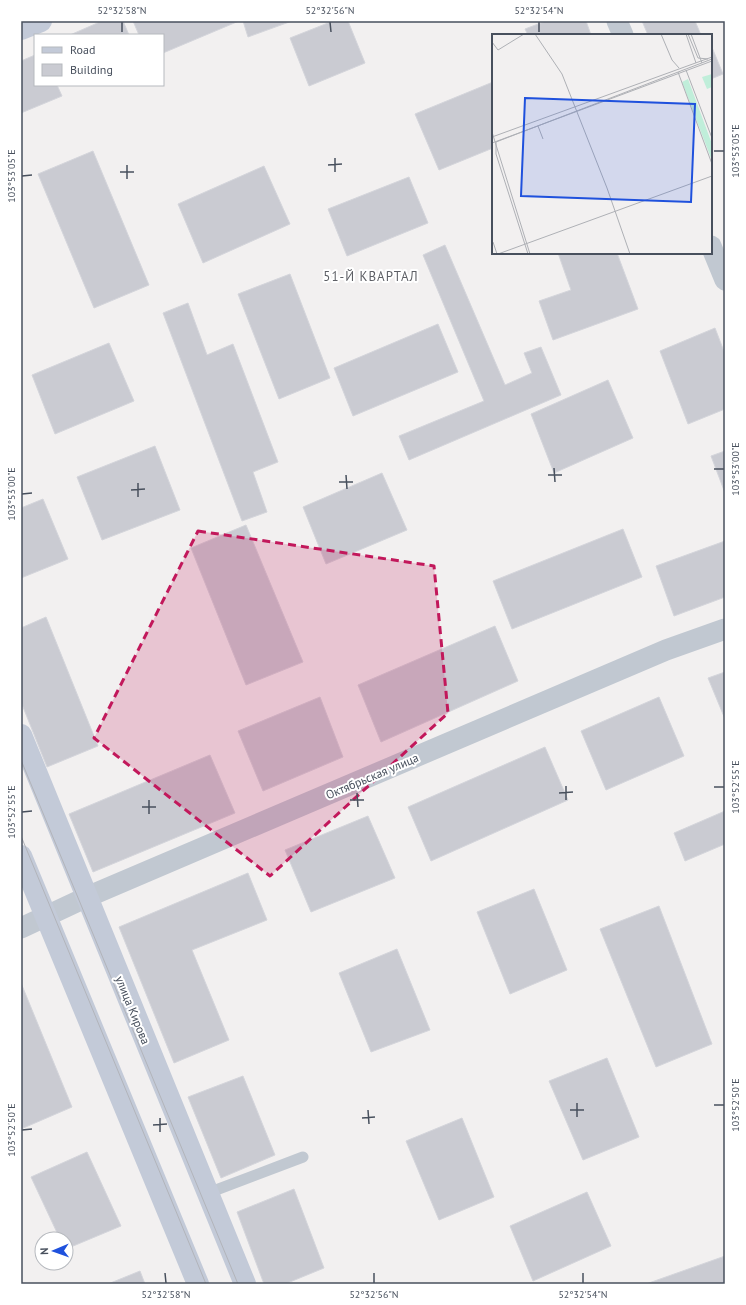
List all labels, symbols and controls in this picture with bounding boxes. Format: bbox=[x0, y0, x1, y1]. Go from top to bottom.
text: 52°32'58"N bbox=[97, 4, 147, 17]
text: 52°32'56"N bbox=[305, 4, 355, 17]
text: 52°32'54"N bbox=[514, 4, 564, 17]
legend bbox=[34, 34, 164, 86]
inset map bbox=[492, 34, 712, 254]
text: Road bbox=[70, 42, 95, 57]
text: Building bbox=[70, 62, 113, 77]
text: 103°53'05"E bbox=[729, 124, 742, 178]
text: 103°53'05"E bbox=[5, 149, 18, 203]
district label: 51-Й КВАРТАЛ bbox=[323, 268, 419, 285]
text: 103°53'00"E bbox=[729, 442, 742, 496]
text: 103°53'00"E bbox=[5, 467, 18, 521]
street label: Октябрьская улица bbox=[323, 750, 421, 802]
text: 103°52'55"E bbox=[729, 760, 742, 814]
text: 103°52'55"E bbox=[5, 785, 18, 839]
street label: улица Кирова bbox=[112, 974, 154, 1046]
text: 103°52'50"E bbox=[729, 1078, 742, 1132]
text: 103°52'50"E bbox=[5, 1103, 18, 1157]
north arrow bbox=[34, 1231, 74, 1271]
text: N bbox=[37, 1247, 51, 1255]
text: 52°32'58"N bbox=[141, 1288, 191, 1301]
text: 52°32'56"N bbox=[349, 1288, 399, 1301]
text: 52°32'54"N bbox=[558, 1288, 608, 1301]

